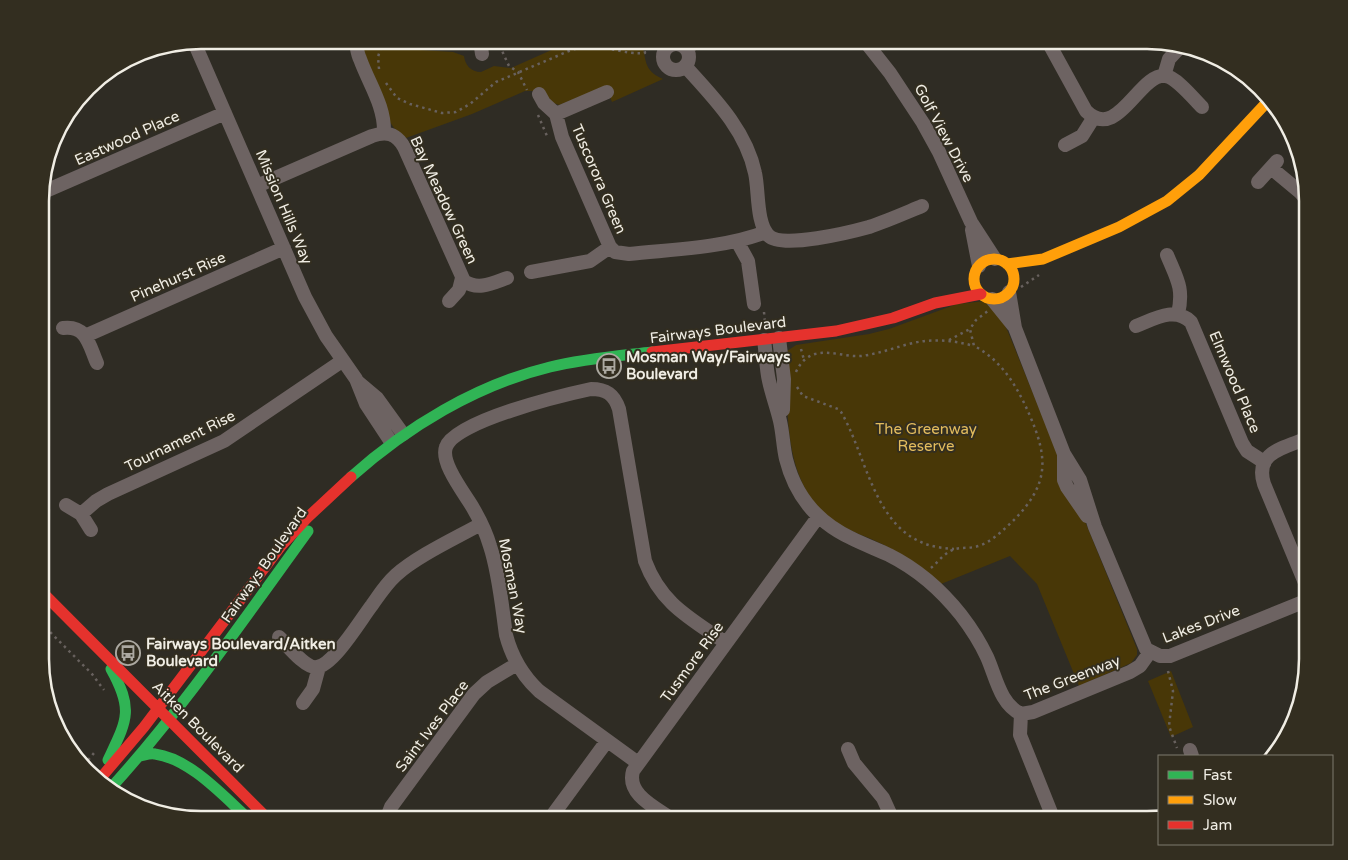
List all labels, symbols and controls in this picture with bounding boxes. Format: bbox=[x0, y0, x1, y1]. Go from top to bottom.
street label: Golf View Drive bbox=[910, 81, 978, 185]
street label: Eastwood Place bbox=[72, 107, 182, 169]
street label: Tuscorora Green bbox=[568, 121, 630, 237]
street label: Bay Meadow Green bbox=[406, 133, 482, 267]
street label: Mission Hills Way bbox=[252, 147, 316, 267]
street label: Pinehurst Rise bbox=[128, 248, 228, 306]
street label: Fairways Boulevard bbox=[649, 313, 787, 347]
street label: Elmwood Place bbox=[1205, 328, 1265, 436]
place label: Mosman Way/Fairways Boulevard bbox=[626, 348, 790, 383]
bus stop icon: Mosman Way/Fairways Boulevard bbox=[596, 353, 622, 379]
street label: Tournament Rise bbox=[122, 406, 238, 476]
park label: The Greenway Reserve bbox=[875, 420, 977, 455]
street label: Fairways Boulevard bbox=[217, 504, 311, 626]
street label: Mosman Way bbox=[495, 537, 531, 635]
street label: Lakes Drive bbox=[1160, 601, 1242, 647]
street label: Tusmore Rise bbox=[657, 618, 727, 706]
place label: Fairways Boulevard/Aitken Boulevard bbox=[146, 635, 336, 670]
bus stop icon: Fairways Boulevard/Aitken Boulevard bbox=[115, 640, 141, 666]
street label: The Greenway bbox=[1021, 651, 1123, 705]
street label: Aitken Boulevard bbox=[148, 677, 248, 777]
street label: Saint Ives Place bbox=[392, 677, 472, 775]
legend bbox=[1158, 755, 1333, 845]
text: Fast bbox=[1203, 766, 1233, 784]
text: Slow bbox=[1203, 791, 1237, 809]
text: Jam bbox=[1203, 816, 1232, 834]

